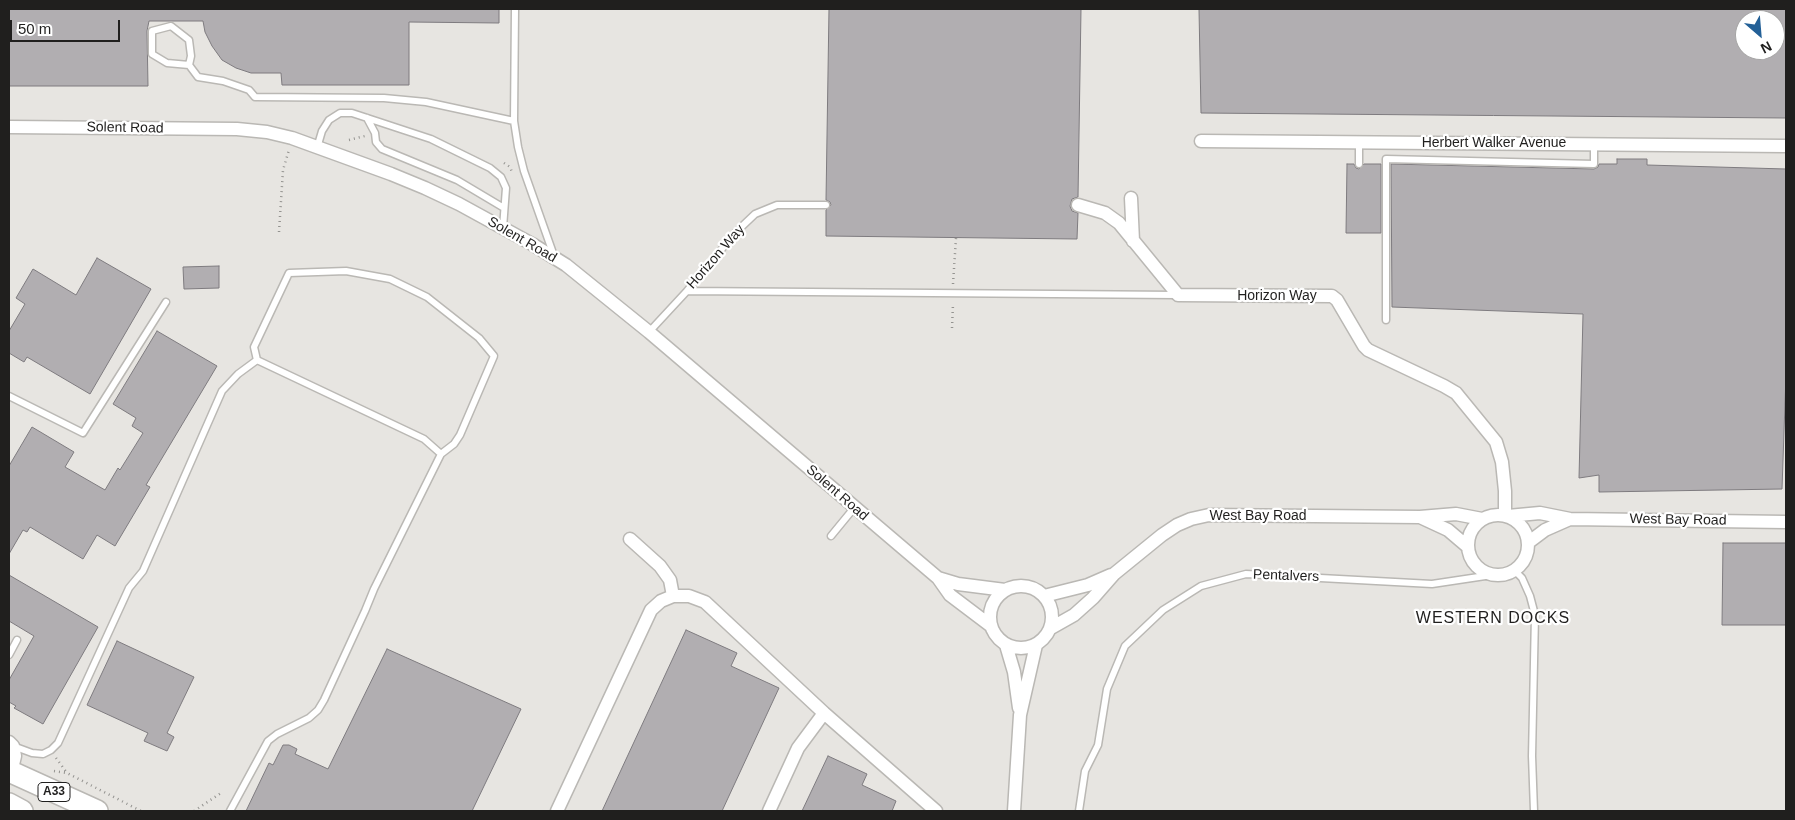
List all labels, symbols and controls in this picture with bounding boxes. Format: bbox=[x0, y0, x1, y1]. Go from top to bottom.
scale bar bbox=[12, 10, 122, 42]
north arrow bbox=[1735, 10, 1785, 60]
text: 50 m bbox=[18, 20, 51, 37]
text: N bbox=[1758, 38, 1774, 57]
street label: Solent Road bbox=[86, 119, 164, 137]
street label: Herbert Walker Avenue bbox=[1422, 135, 1566, 151]
street label: Solent Road bbox=[484, 213, 560, 267]
street label: Horizon Way bbox=[684, 221, 748, 293]
street label: Horizon Way bbox=[1237, 288, 1317, 304]
street label: Solent Road bbox=[802, 461, 872, 525]
street label: West Bay Road bbox=[1209, 508, 1307, 524]
street label: West Bay Road bbox=[1629, 511, 1727, 529]
street label: Pentalvers bbox=[1253, 566, 1319, 586]
district label: WESTERN DOCKS bbox=[1414, 609, 1572, 629]
road number: A33 bbox=[38, 782, 70, 802]

